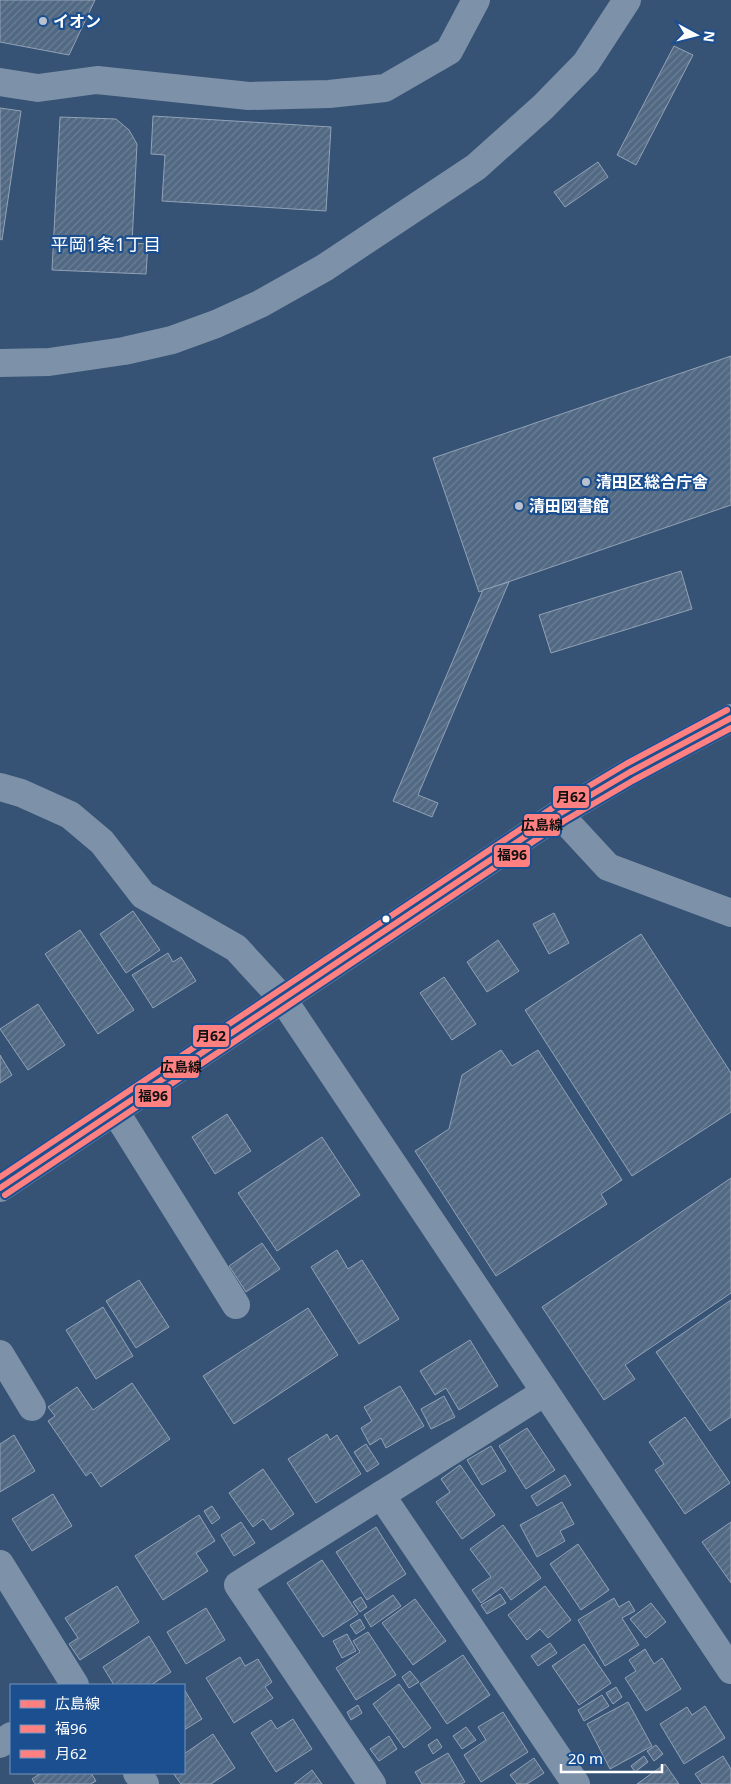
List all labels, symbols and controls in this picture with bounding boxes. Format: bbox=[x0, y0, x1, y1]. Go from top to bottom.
place label: イオン bbox=[53, 10, 101, 32]
north arrow bbox=[671, 10, 721, 60]
marker: イオン bbox=[37, 15, 49, 27]
text: N bbox=[699, 30, 720, 43]
district label: 平岡1条1丁目 bbox=[51, 232, 161, 256]
place label: 清田区総合庁舎 bbox=[596, 471, 708, 493]
marker: 清田区総合庁舎 bbox=[580, 476, 592, 488]
place label: 清田図書館 bbox=[529, 495, 609, 517]
marker: 清田図書館 bbox=[513, 500, 525, 512]
line badge: 月62 bbox=[552, 785, 590, 809]
text: 月62 bbox=[556, 787, 586, 806]
line badge: 広島線 bbox=[523, 813, 561, 837]
text: 広島線 bbox=[521, 815, 563, 834]
line badge: 福96 bbox=[493, 844, 531, 868]
text: 福96 bbox=[497, 845, 527, 864]
unlabelled marker bbox=[381, 914, 391, 924]
line badge: 月62 bbox=[192, 1024, 230, 1048]
text: 月62 bbox=[196, 1026, 226, 1045]
line badge: 広島線 bbox=[162, 1055, 200, 1079]
text: 広島線 bbox=[160, 1057, 202, 1076]
line badge: 福96 bbox=[134, 1084, 172, 1108]
text: 福96 bbox=[138, 1086, 168, 1105]
legend bbox=[10, 1684, 185, 1774]
text: 広島線 bbox=[55, 1693, 100, 1713]
text: 福96 bbox=[55, 1718, 87, 1738]
scale bar bbox=[561, 1742, 662, 1774]
text: 月62 bbox=[55, 1743, 87, 1763]
text: 20 m bbox=[568, 1748, 603, 1768]

